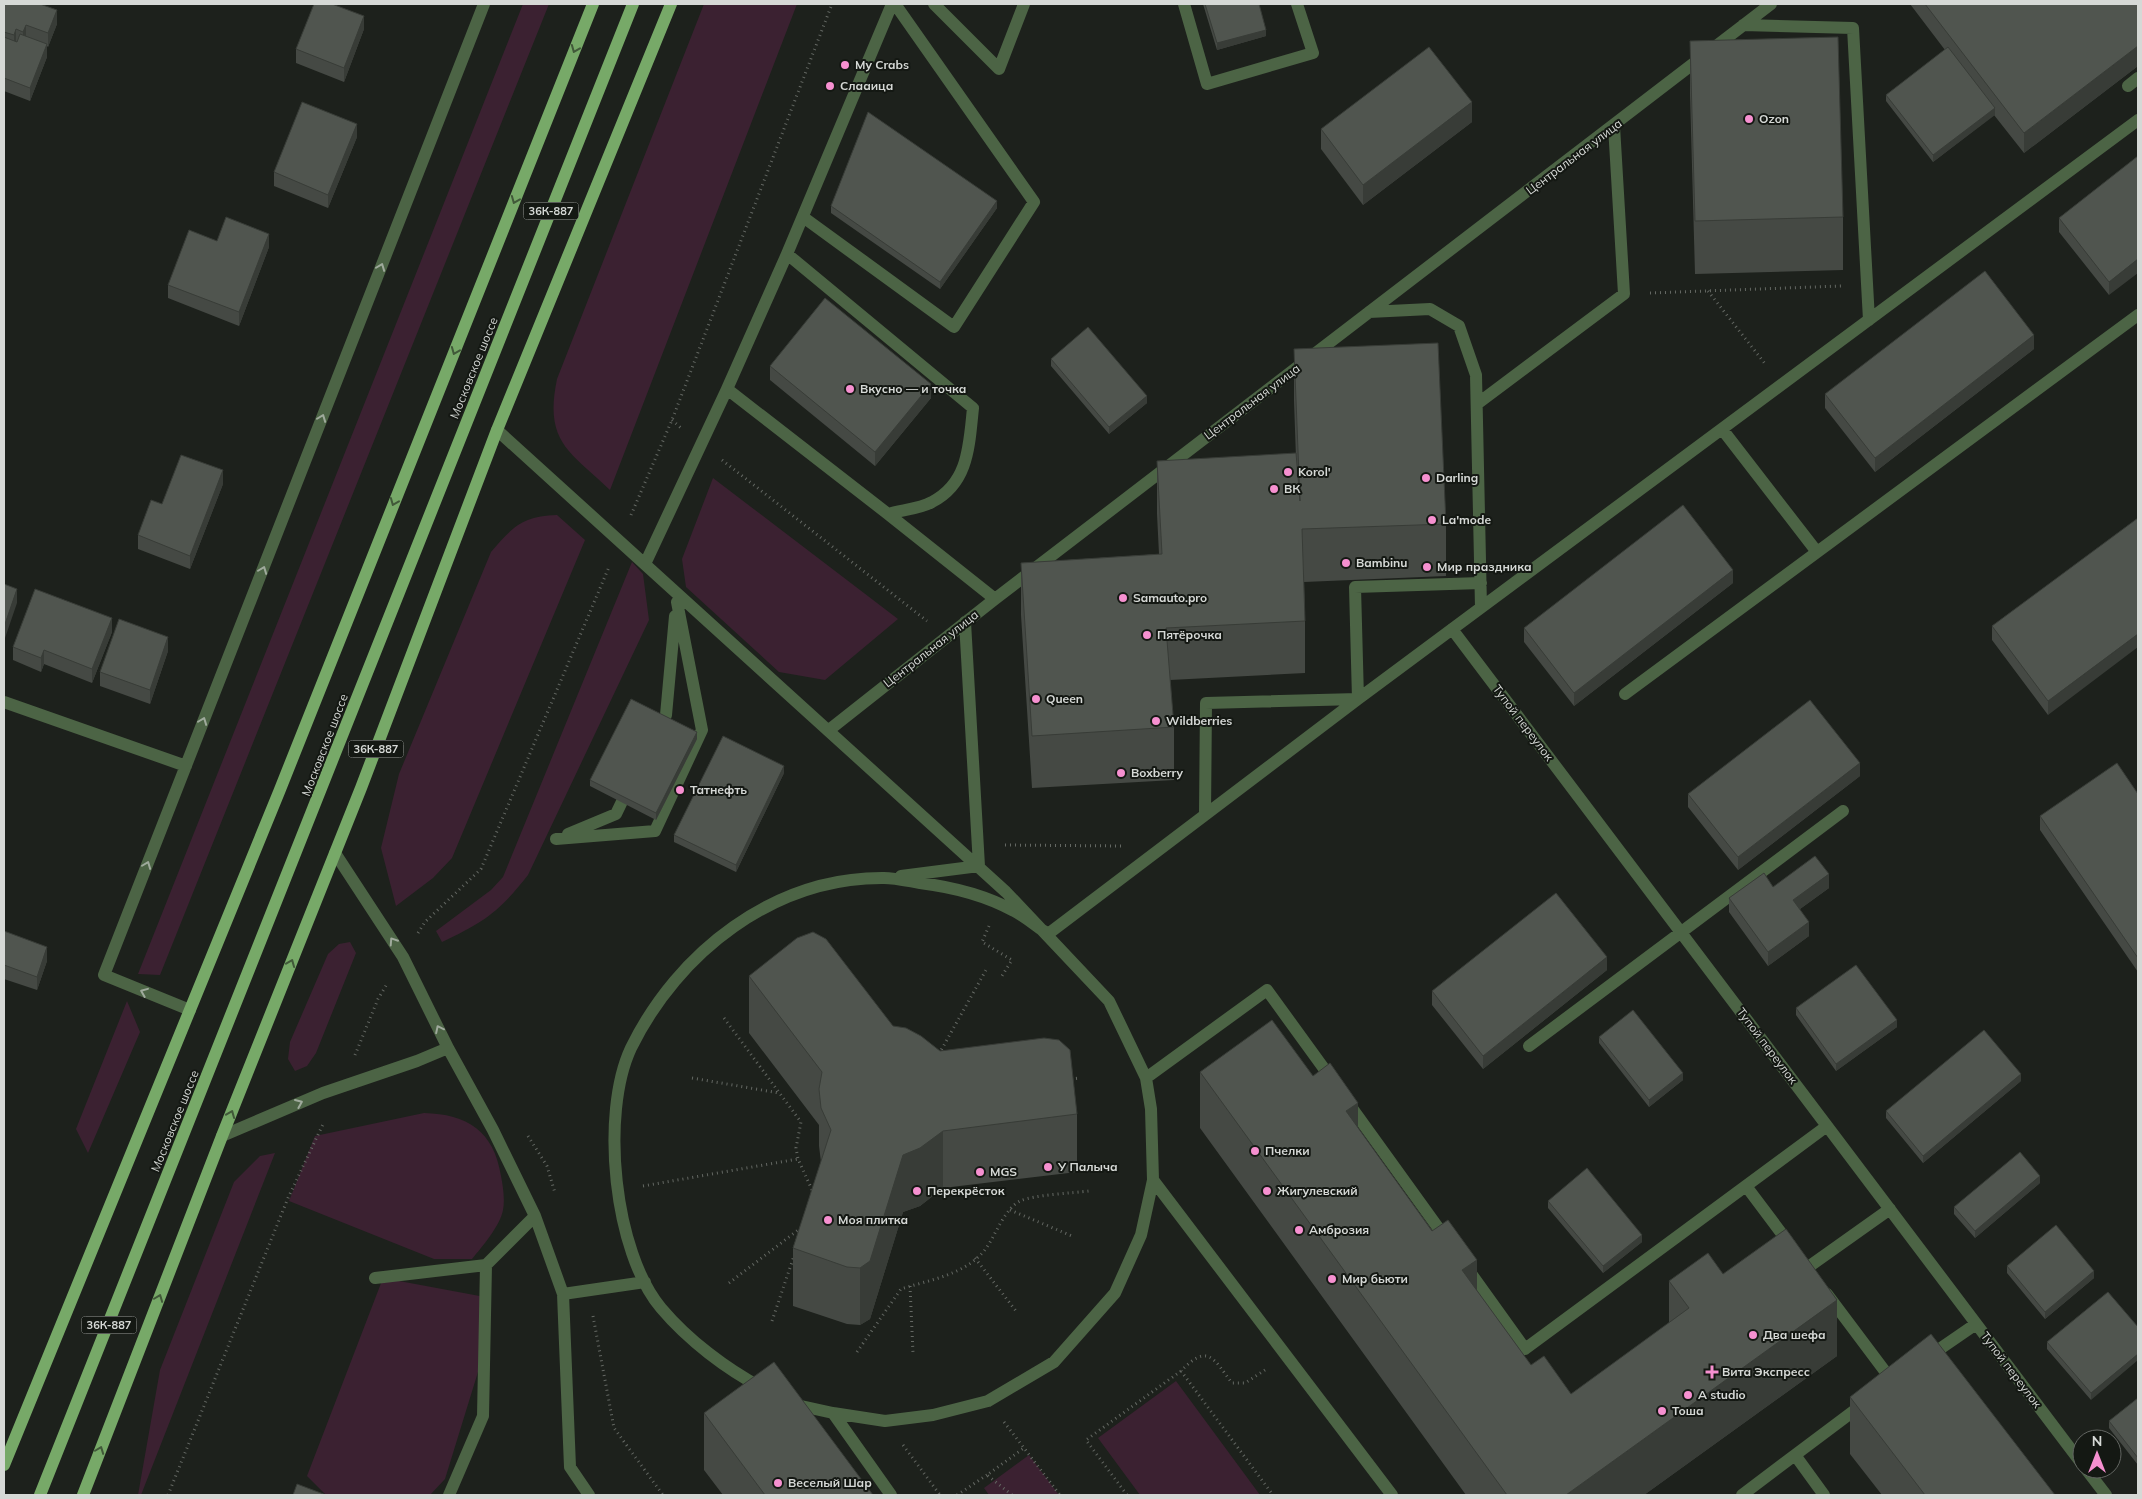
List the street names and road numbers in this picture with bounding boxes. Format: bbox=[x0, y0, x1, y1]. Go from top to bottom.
street label: Центральная улица bbox=[1523, 116, 1625, 198]
road number: 36К-887 bbox=[524, 202, 578, 220]
street label: Московское шоссе bbox=[446, 314, 501, 421]
street label: Центральная улица bbox=[1201, 361, 1303, 443]
street label: Центральная улица bbox=[880, 607, 981, 690]
street label: Тупой переулок bbox=[1490, 682, 1557, 764]
street label: Московское шоссе bbox=[298, 691, 351, 798]
road number: 36К-887 bbox=[348, 741, 404, 758]
street label: Тупой переулок bbox=[1734, 1005, 1801, 1087]
street label: Московское шоссе bbox=[147, 1067, 202, 1174]
road number: 36К-887 bbox=[82, 1316, 136, 1334]
street label: Тупой переулок bbox=[1978, 1329, 2045, 1411]

